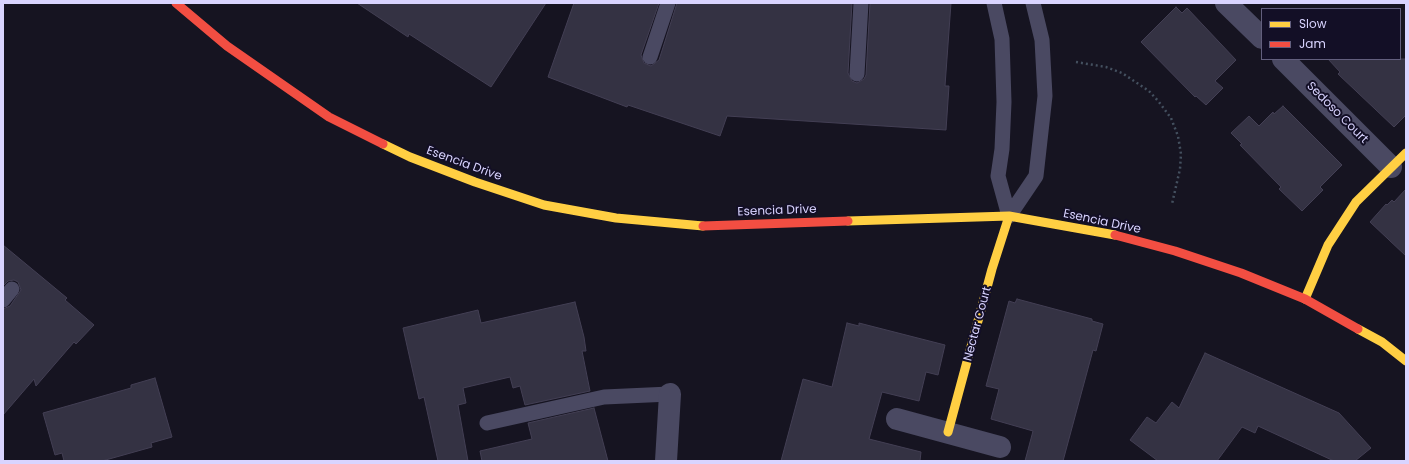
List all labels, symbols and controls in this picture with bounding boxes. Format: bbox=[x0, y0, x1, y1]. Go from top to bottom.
legend bbox=[1261, 8, 1401, 60]
text: Slow bbox=[1299, 15, 1327, 32]
text: Jam bbox=[1299, 35, 1326, 52]
street label: Sedoso Court bbox=[1303, 79, 1371, 147]
street label: Esencia Drive bbox=[424, 144, 504, 184]
street label: Esencia Drive bbox=[737, 202, 817, 220]
street label: Esencia Drive bbox=[1062, 207, 1142, 237]
street label: Nectar Court bbox=[961, 285, 995, 363]

